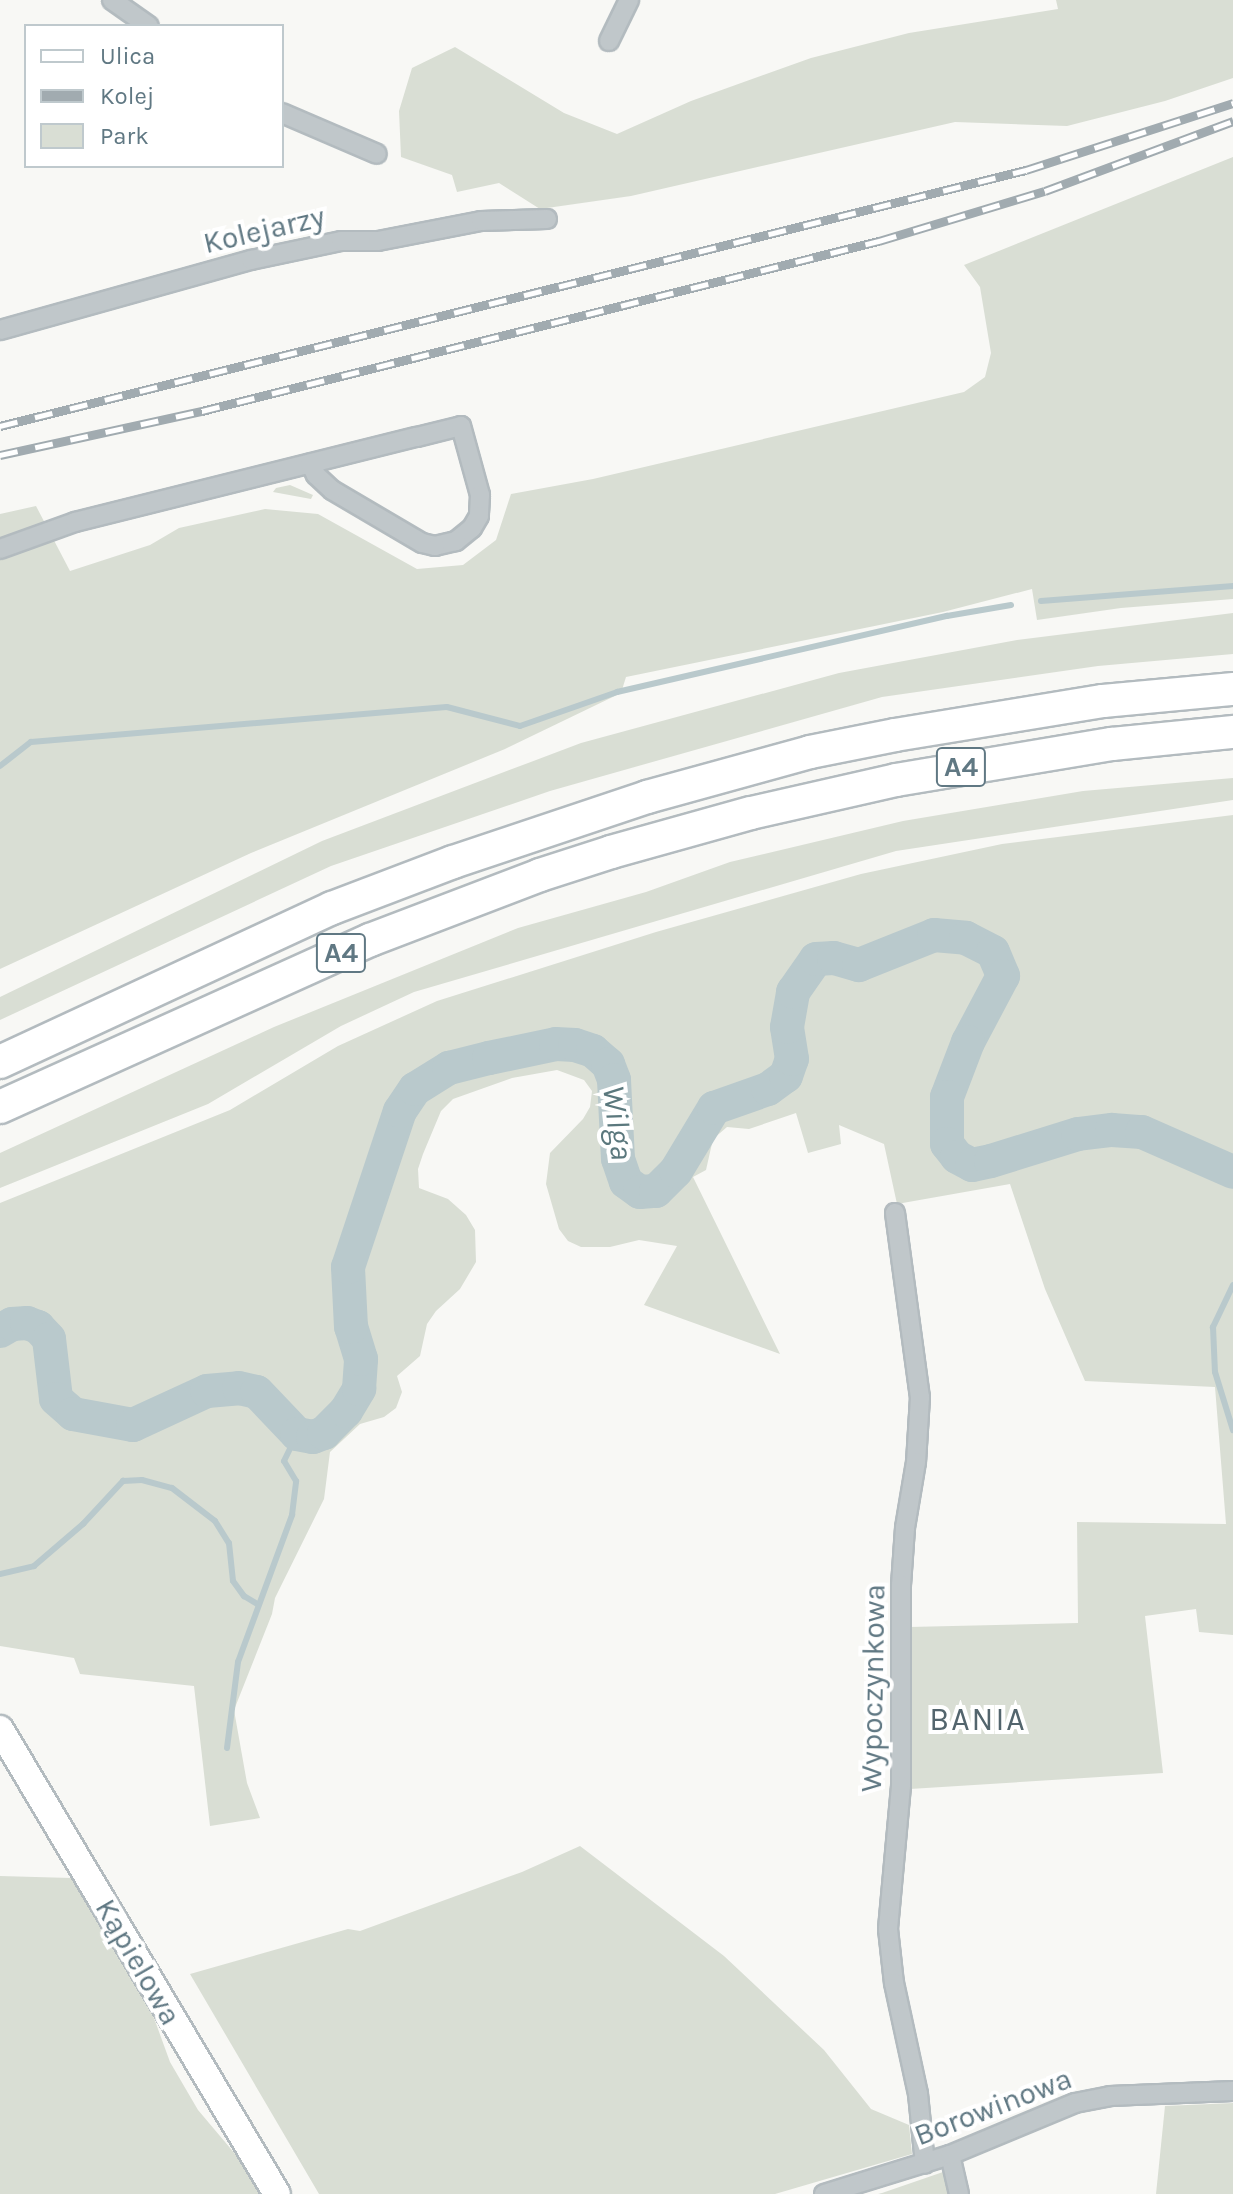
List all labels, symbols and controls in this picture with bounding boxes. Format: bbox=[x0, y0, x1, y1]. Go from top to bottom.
legend bbox=[24, 24, 284, 168]
text: Ulica bbox=[100, 42, 155, 70]
text: Kolej bbox=[100, 82, 154, 110]
text: Park bbox=[100, 122, 149, 150]
street label: Kolejarzy bbox=[200, 199, 328, 261]
road number: A4 bbox=[935, 743, 987, 791]
road number: A4 bbox=[315, 929, 367, 977]
water label: Wilga bbox=[593, 1084, 641, 1162]
street label: Wypoczynkowa bbox=[853, 1584, 893, 1792]
district label: BANIA bbox=[929, 1701, 1027, 1739]
street label: Kąpielowa bbox=[87, 1893, 189, 2031]
street label: Borowinowa bbox=[909, 2061, 1077, 2153]

